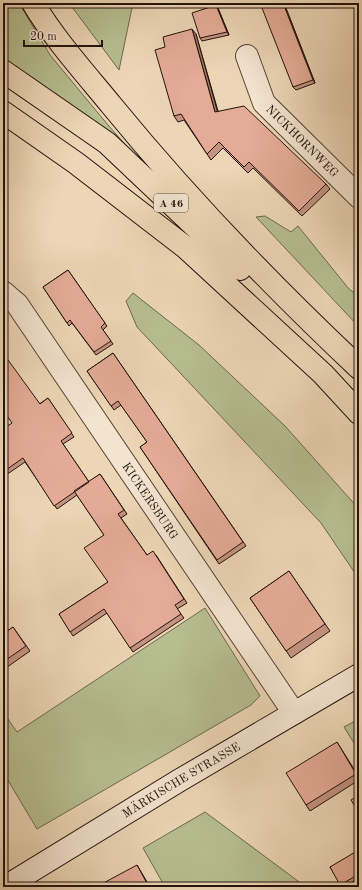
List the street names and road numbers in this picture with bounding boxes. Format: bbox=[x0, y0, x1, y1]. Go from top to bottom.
street label: NICKHORNWEG bbox=[263, 103, 340, 180]
road number: A 46 bbox=[154, 194, 188, 212]
street label: KICKERSBURG bbox=[119, 461, 180, 542]
street label: MÄRKISCHE STRASSE bbox=[120, 741, 243, 821]

